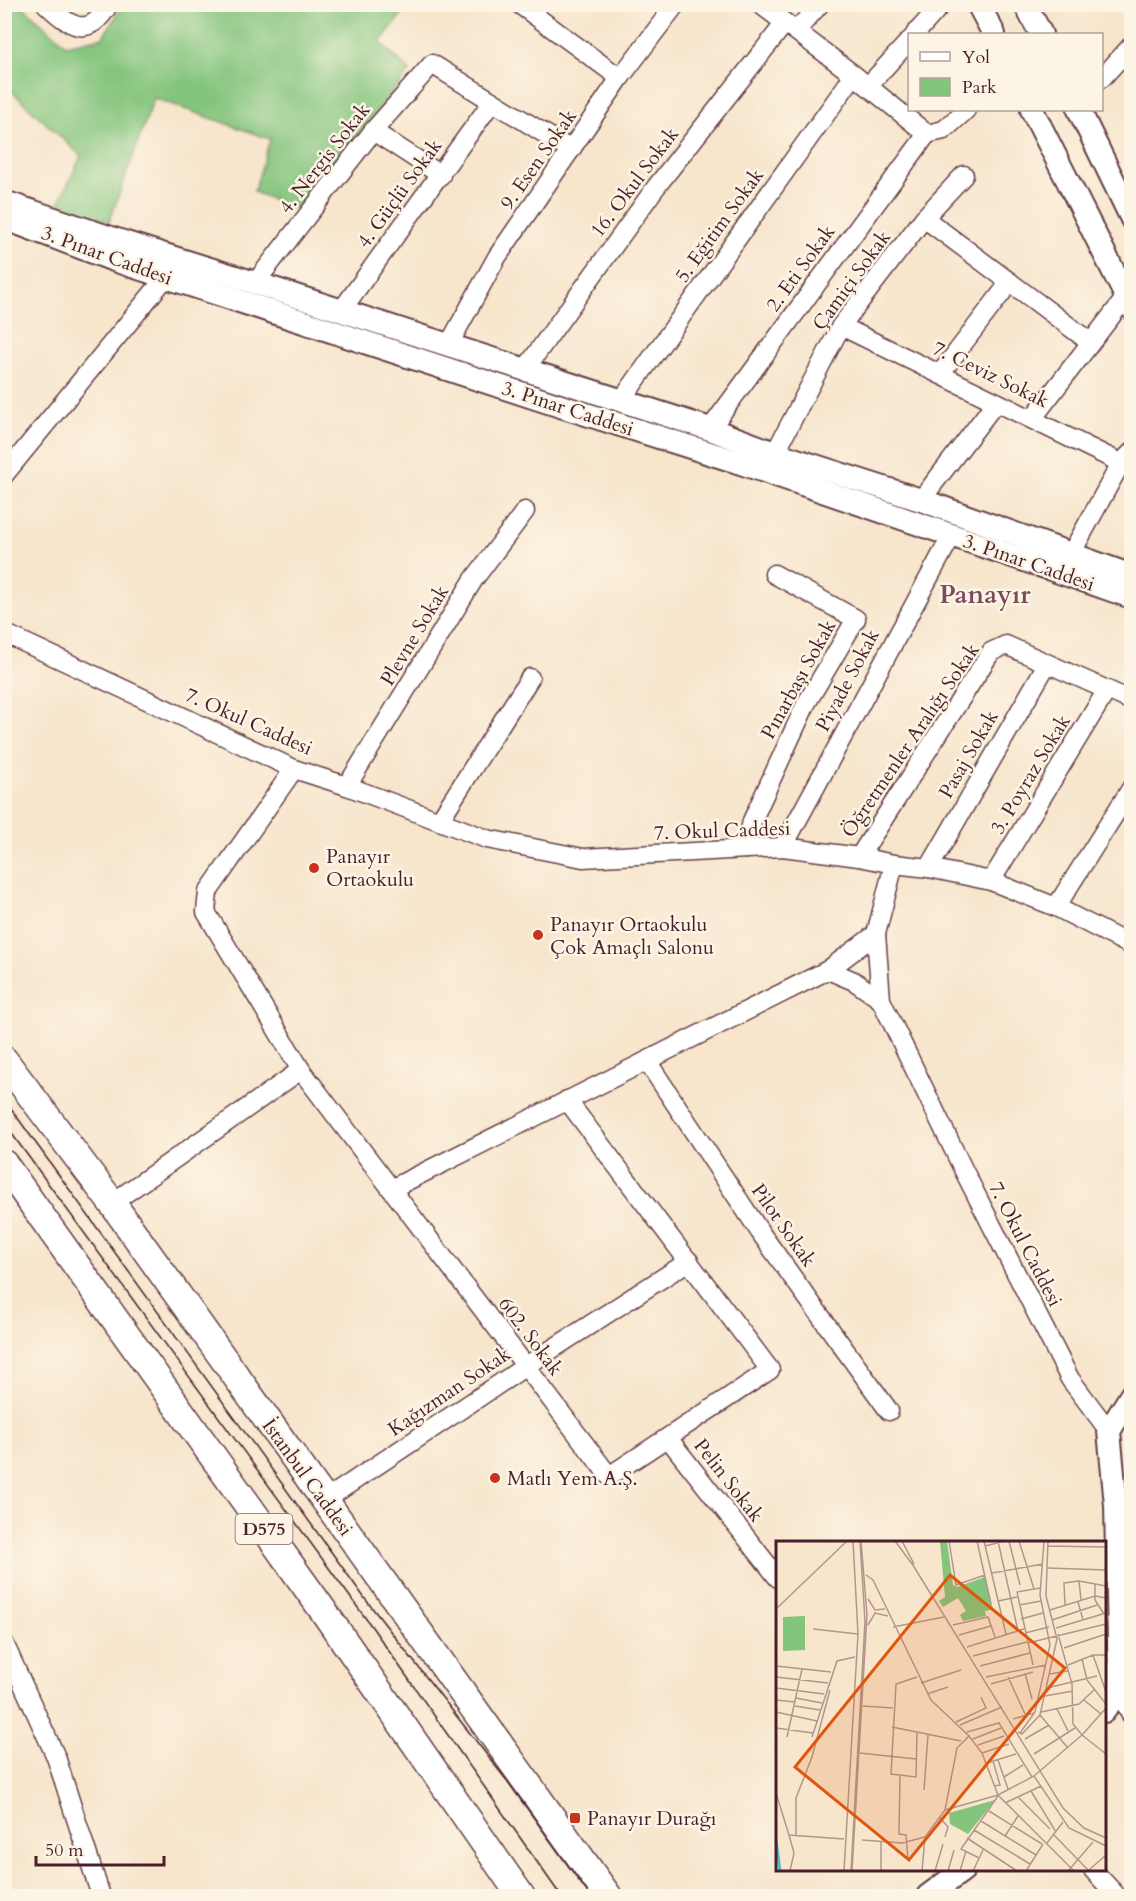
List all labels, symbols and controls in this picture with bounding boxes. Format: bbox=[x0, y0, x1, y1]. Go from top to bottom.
legend bbox=[908, 33, 1103, 111]
text: Yol bbox=[962, 45, 990, 70]
text: Park bbox=[962, 75, 997, 100]
street label: 4. Nergis Sokak bbox=[273, 97, 376, 219]
street label: 9. Esen Sokak bbox=[494, 104, 583, 215]
street label: 16. Okul Sokak bbox=[584, 122, 685, 243]
street label: 4. Güçlü Sokak bbox=[351, 133, 448, 253]
street label: 5. Eğitim Sokak bbox=[669, 163, 770, 288]
street label: 3. Pınar Caddesi bbox=[38, 219, 176, 292]
street label: 2. Eti Sokak bbox=[760, 219, 841, 317]
street label: Çamiçi Sokak bbox=[806, 225, 897, 336]
street label: 7. Ceviz Sokak bbox=[928, 335, 1054, 414]
street label: 3. Pınar Caddesi bbox=[498, 374, 638, 443]
street label: 3. Pınar Caddesi bbox=[959, 527, 1099, 598]
district label: Panayır bbox=[939, 577, 1031, 612]
street label: Plevne Sokak bbox=[374, 580, 455, 691]
street label: Pınarbaşı Sokak bbox=[754, 614, 843, 744]
street label: Piyade Sokak bbox=[809, 624, 886, 736]
street label: Öğretmenler Aralığı Sokak bbox=[835, 637, 986, 843]
street label: 7. Okul Caddesi bbox=[181, 681, 317, 762]
street label: Pasaj Sokak bbox=[932, 705, 1005, 803]
street label: 3. Poyraz Sokak bbox=[984, 709, 1077, 839]
street label: 7. Okul Caddesi bbox=[653, 815, 791, 846]
place label: Panayır Ortaokulu bbox=[326, 843, 414, 893]
marker: Panayır Ortaokulu bbox=[307, 861, 321, 875]
place label: Panayır Ortaokulu Çok Amaçlı Salonu bbox=[550, 911, 714, 961]
marker: Panayır Ortaokulu Çok Amaçlı Salonu bbox=[531, 928, 545, 942]
street label: 7. Okul Caddesi bbox=[982, 1177, 1069, 1312]
street label: Pilot Sokak bbox=[745, 1178, 822, 1273]
street label: 602. Sokak bbox=[492, 1291, 569, 1381]
street label: Kağızman Sokak bbox=[383, 1340, 516, 1442]
street label: İstanbul Caddesi bbox=[256, 1413, 359, 1542]
street label: Pelin Sokak bbox=[687, 1433, 770, 1528]
place label: Matlı Yem A.Ş. bbox=[507, 1465, 638, 1492]
marker: Matlı Yem A.Ş. bbox=[488, 1471, 502, 1485]
road number: D575 bbox=[236, 1514, 292, 1544]
inset map bbox=[776, 1541, 1106, 1871]
place label: Panayır Durağı bbox=[587, 1805, 717, 1832]
marker: Panayır Durağı bbox=[568, 1811, 582, 1825]
scale bar bbox=[36, 1829, 164, 1867]
text: 50 m bbox=[45, 1838, 84, 1863]

